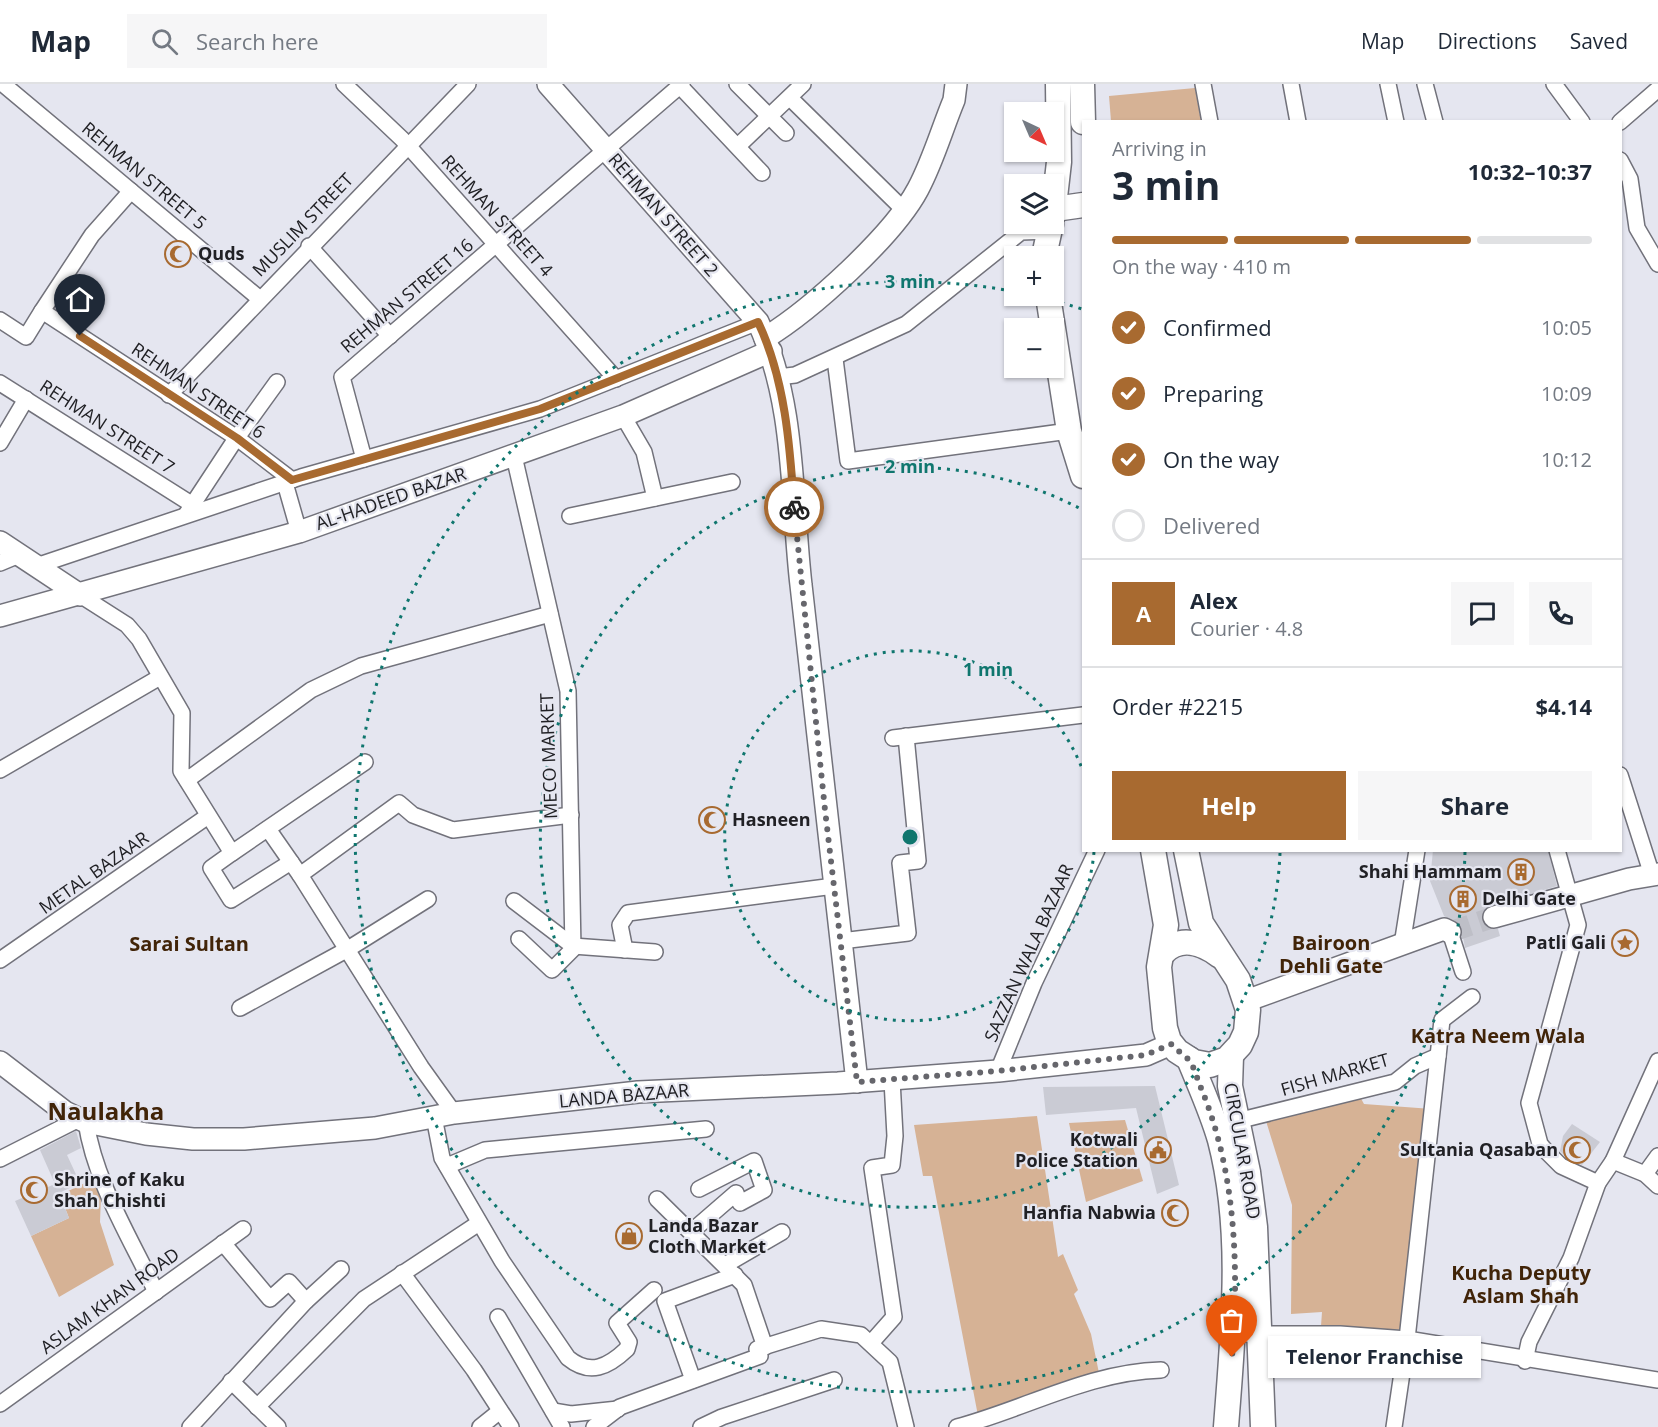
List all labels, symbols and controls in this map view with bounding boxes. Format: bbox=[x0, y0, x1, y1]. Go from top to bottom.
search box bbox=[127, 14, 547, 68]
text: Map bbox=[30, 22, 91, 60]
icon: search bbox=[148, 25, 181, 58]
text: Search here bbox=[196, 26, 319, 56]
text: Map bbox=[1361, 27, 1404, 55]
text: Directions bbox=[1437, 27, 1537, 55]
text: Saved bbox=[1570, 27, 1628, 55]
north arrow bbox=[1004, 102, 1064, 162]
map controls bbox=[1004, 102, 1064, 378]
street label: REHMAN STREET 5 bbox=[77, 116, 212, 235]
text: Arriving in bbox=[1112, 135, 1207, 162]
street label: REHMAN STREET 2 bbox=[604, 148, 724, 281]
street label: REHMAN STREET 4 bbox=[437, 149, 559, 281]
text: 10:32–10:37 bbox=[1468, 156, 1592, 186]
text: 3 min bbox=[1112, 158, 1220, 211]
street label: MUSLIM STREET bbox=[247, 167, 358, 281]
button: layers bbox=[1004, 174, 1064, 234]
street label: REHMAN STREET 16 bbox=[335, 233, 478, 358]
mosque icon: Quds bbox=[163, 239, 193, 269]
place label: Quds bbox=[198, 241, 245, 265]
button: + bbox=[1004, 246, 1064, 306]
text: On the way · 410 m bbox=[1112, 253, 1291, 280]
text: 3 min bbox=[885, 269, 935, 293]
pin bbox=[54, 274, 105, 336]
icon: home bbox=[63, 283, 96, 316]
icon: check bbox=[1112, 311, 1145, 344]
text: Confirmed bbox=[1163, 312, 1272, 342]
text: 10:05 bbox=[1541, 314, 1592, 341]
button: − bbox=[1004, 318, 1064, 378]
street label: REHMAN STREET 6 bbox=[127, 337, 270, 444]
street label: REHMAN STREET 7 bbox=[36, 374, 179, 479]
icon: check bbox=[1112, 377, 1145, 410]
text: Preparing bbox=[1163, 378, 1263, 408]
text: 10:09 bbox=[1541, 380, 1592, 407]
icon: check bbox=[1112, 443, 1145, 476]
text: On the way bbox=[1163, 444, 1279, 474]
text: 10:12 bbox=[1541, 446, 1592, 473]
text: 2 min bbox=[885, 454, 935, 478]
street label: AL-HADEED BAZAR bbox=[312, 461, 469, 535]
courier bbox=[764, 477, 824, 537]
icon: bike bbox=[778, 491, 811, 524]
text: Delivered bbox=[1163, 510, 1261, 540]
button: chat bbox=[1451, 582, 1514, 645]
button: phone bbox=[1529, 582, 1592, 645]
text: Alex bbox=[1190, 585, 1238, 615]
text: A bbox=[1136, 598, 1151, 628]
text: Courier · 4.8 bbox=[1190, 615, 1303, 642]
text: 1 min bbox=[963, 657, 1013, 681]
text: Order #2215 bbox=[1112, 691, 1243, 721]
text: $4.14 bbox=[1535, 691, 1592, 721]
street label: MECO MARKET bbox=[534, 693, 562, 819]
button: Help bbox=[1112, 771, 1346, 840]
button: Share bbox=[1358, 771, 1592, 840]
mosque icon: Hasneen bbox=[697, 805, 727, 835]
place label: Hasneen bbox=[732, 807, 811, 831]
street label: METAL BAZAAR bbox=[34, 825, 153, 919]
centre of rings bbox=[900, 827, 920, 847]
building icon: Shahi Hammam bbox=[1506, 857, 1536, 887]
place label: Shahi Hammam bbox=[1359, 859, 1502, 883]
street label: SAZZAN WALA BAZAAR bbox=[978, 860, 1078, 1045]
building icon: Delhi Gate bbox=[1448, 884, 1478, 914]
place label: Delhi Gate bbox=[1482, 886, 1576, 910]
place icon: Patli Gali bbox=[1610, 928, 1640, 958]
district label: Bairoon Dehli Gate bbox=[1279, 929, 1383, 979]
district label: Sarai Sultan bbox=[129, 930, 249, 957]
place label: Patli Gali bbox=[1525, 930, 1606, 954]
district label: Katra Neem Wala bbox=[1411, 1022, 1585, 1049]
street label: FISH MARKET bbox=[1278, 1047, 1392, 1101]
street label: LANDA BAZAAR bbox=[558, 1077, 690, 1113]
street label: CIRCULAR ROAD bbox=[1219, 1081, 1267, 1221]
district label: Naulakha bbox=[48, 1094, 164, 1127]
place label: Kotwali Police Station bbox=[1015, 1127, 1138, 1172]
public building icon: Kotwali Police Station bbox=[1143, 1135, 1173, 1165]
mosque icon: Sultania Qasaban bbox=[1562, 1135, 1592, 1165]
place label: Sultania Qasaban bbox=[1400, 1137, 1558, 1161]
place label: Shrine of Kaku Shah Chishti bbox=[54, 1167, 185, 1212]
mosque icon: Shrine of Kaku Shah Chishti bbox=[19, 1175, 49, 1205]
mosque icon: Hanfia Nabwia bbox=[1160, 1198, 1190, 1228]
place label: Hanfia Nabwia bbox=[1023, 1200, 1156, 1224]
place label: Landa Bazar Cloth Market bbox=[648, 1213, 766, 1258]
shop icon: Landa Bazar Cloth Market bbox=[614, 1221, 644, 1251]
street label: ASLAM KHAN ROAD bbox=[35, 1242, 184, 1359]
district label: Kucha Deputy Aslam Shah bbox=[1451, 1259, 1591, 1309]
pin bbox=[1206, 1295, 1257, 1357]
icon: bag bbox=[1215, 1304, 1248, 1337]
callout: Telenor Franchise bbox=[1268, 1336, 1481, 1378]
text: Telenor Franchise bbox=[1286, 1343, 1463, 1370]

